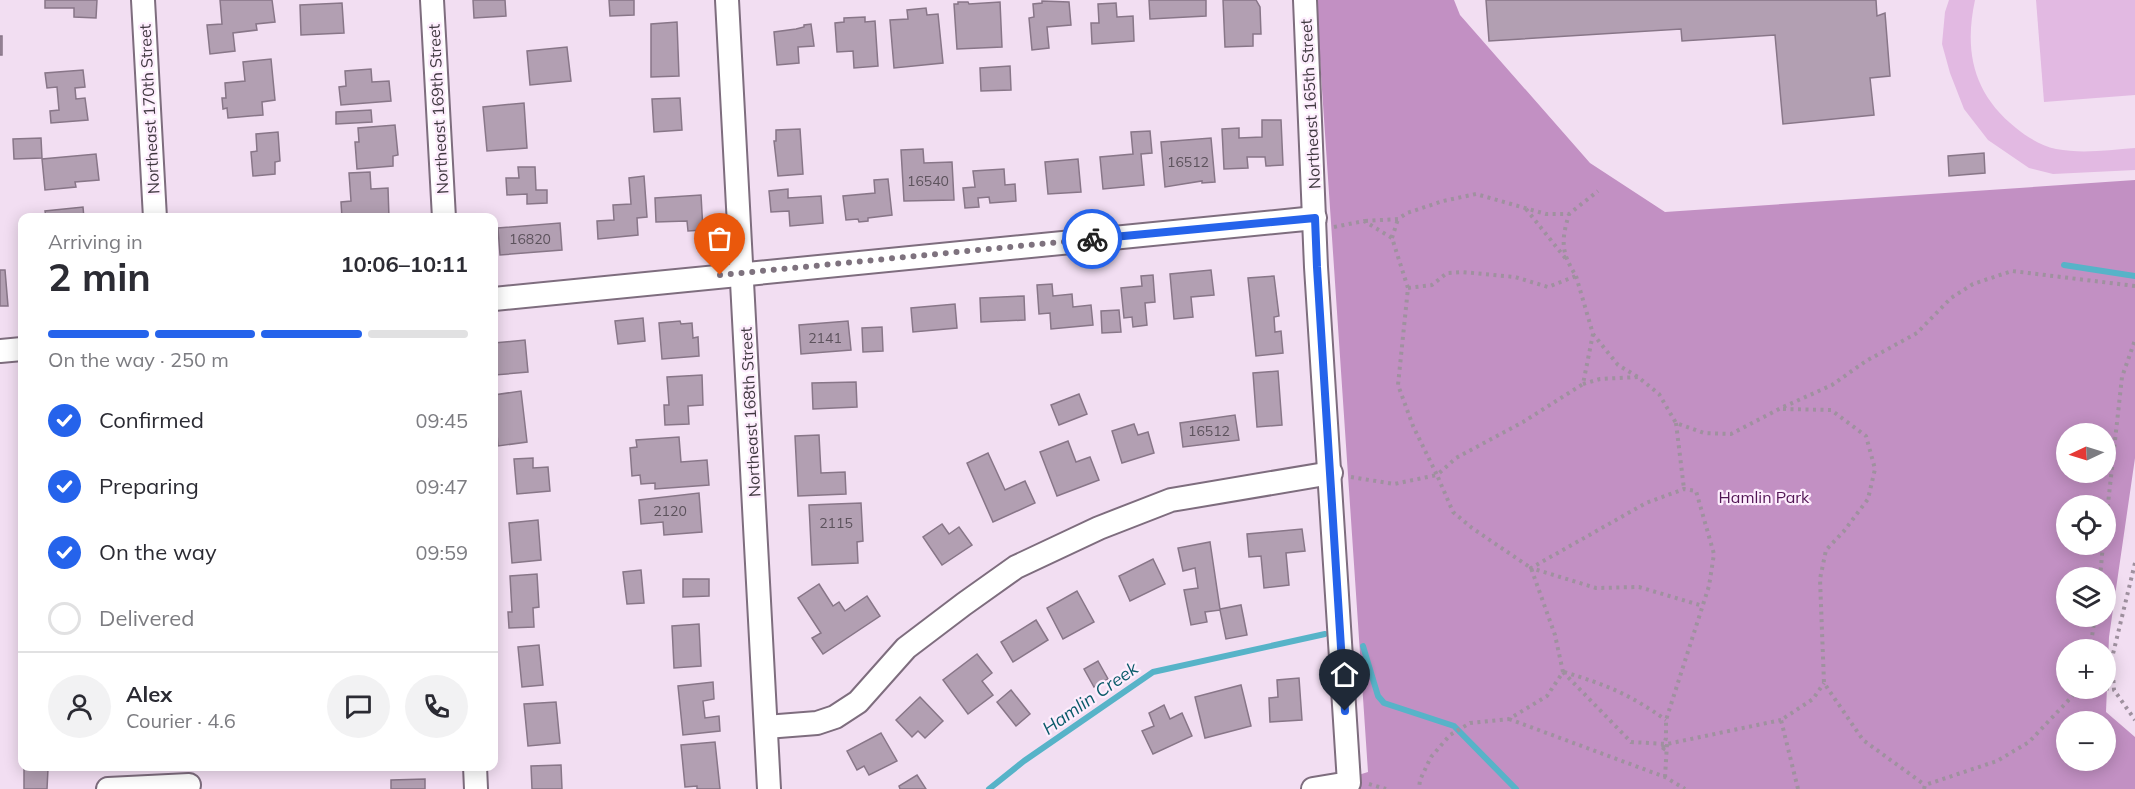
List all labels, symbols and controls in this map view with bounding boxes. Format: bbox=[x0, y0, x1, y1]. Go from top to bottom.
street label: Northeast 165th Street bbox=[1296, 18, 1324, 190]
street label: Northeast 170th Street bbox=[135, 23, 163, 195]
street label: Northeast 169th Street bbox=[424, 23, 452, 195]
house number: 16512 bbox=[1167, 153, 1209, 171]
house number: 16540 bbox=[907, 172, 949, 190]
courier bbox=[1062, 209, 1122, 269]
pin bbox=[694, 213, 745, 275]
icon: bag bbox=[703, 222, 736, 255]
icon: bike bbox=[1076, 223, 1109, 256]
text: Arriving in bbox=[48, 229, 143, 254]
house number: 16820 bbox=[509, 230, 551, 248]
text: 10:06–10:11 bbox=[340, 250, 468, 278]
text: 2 min bbox=[48, 252, 151, 301]
street label: Northeast 168th Street bbox=[736, 326, 764, 498]
house number: 2141 bbox=[808, 329, 842, 347]
text: On the way · 250 m bbox=[48, 347, 229, 372]
icon: check bbox=[48, 404, 81, 437]
text: Confirmed bbox=[99, 406, 204, 434]
text: 09:45 bbox=[415, 408, 468, 433]
house number: 16512 bbox=[1188, 422, 1230, 440]
north arrow bbox=[2056, 423, 2116, 483]
map controls bbox=[2056, 423, 2116, 771]
icon: check bbox=[48, 470, 81, 503]
text: Preparing bbox=[99, 472, 199, 500]
text: 09:47 bbox=[415, 474, 468, 499]
park label: Hamlin Park bbox=[1719, 487, 1810, 507]
button: locate bbox=[2056, 495, 2116, 555]
house number: 2120 bbox=[653, 502, 687, 520]
house number: 2115 bbox=[819, 514, 853, 532]
icon: check bbox=[48, 536, 81, 569]
text: On the way bbox=[99, 538, 217, 566]
text: 09:59 bbox=[415, 540, 468, 565]
button: layers bbox=[2056, 567, 2116, 627]
text: Delivered bbox=[99, 604, 194, 632]
button: + bbox=[2056, 639, 2116, 699]
pin bbox=[1319, 649, 1370, 711]
water label: Hamlin Creek bbox=[1038, 656, 1143, 739]
icon: home bbox=[1328, 658, 1361, 691]
button: person bbox=[48, 675, 111, 738]
button: chat bbox=[327, 675, 390, 738]
button: phone bbox=[405, 675, 468, 738]
text: Alex bbox=[126, 680, 172, 708]
text: Courier · 4.6 bbox=[126, 708, 236, 733]
button: − bbox=[2056, 711, 2116, 771]

